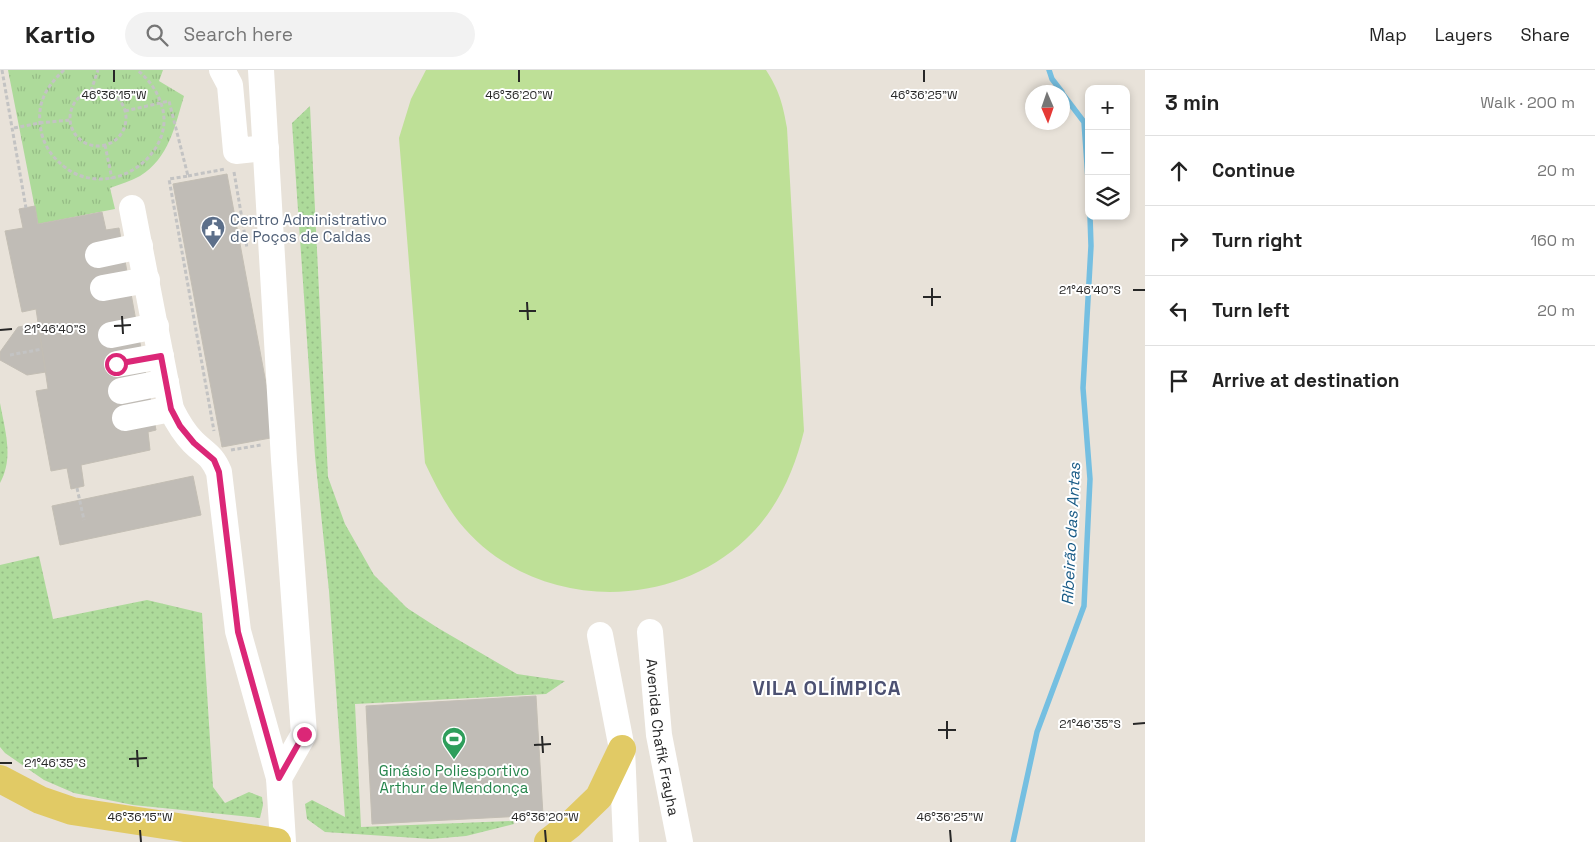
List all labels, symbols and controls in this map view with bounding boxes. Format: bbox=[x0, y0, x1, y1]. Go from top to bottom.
search box bbox=[125, 12, 475, 57]
text: Kartio bbox=[25, 19, 95, 50]
icon: search bbox=[143, 21, 171, 49]
text: Search here bbox=[183, 22, 293, 47]
text: Map bbox=[1369, 23, 1407, 46]
text: Layers bbox=[1435, 23, 1492, 46]
text: Share bbox=[1520, 23, 1570, 46]
north arrow bbox=[1025, 85, 1070, 130]
map controls bbox=[1085, 85, 1130, 220]
button: + bbox=[1085, 85, 1130, 130]
text: 46°36'15"W bbox=[82, 87, 147, 103]
text: 46°36'20"W bbox=[485, 87, 553, 103]
text: 46°36'25"W bbox=[890, 87, 958, 103]
text: 3 min bbox=[1165, 89, 1220, 116]
text: Walk · 200 m bbox=[1480, 92, 1575, 113]
button: − bbox=[1085, 130, 1130, 175]
icon: ahead bbox=[1165, 157, 1193, 185]
text: Continue bbox=[1212, 158, 1295, 183]
text: 20 m bbox=[1537, 160, 1575, 181]
button: layers bbox=[1085, 175, 1130, 220]
place label: Centro Administrativo de Poços de Caldas bbox=[230, 210, 387, 246]
public building icon: Centro Administrativo de Poços de Caldas bbox=[200, 215, 226, 249]
icon: right bbox=[1165, 227, 1193, 255]
text: Turn right bbox=[1212, 228, 1302, 253]
text: 160 m bbox=[1530, 230, 1575, 251]
text: 21°46'40"S bbox=[1059, 282, 1121, 298]
icon: left bbox=[1165, 297, 1193, 325]
text: Turn left bbox=[1212, 298, 1290, 323]
text: 20 m bbox=[1537, 300, 1575, 321]
text: 21°46'40"S bbox=[24, 321, 86, 337]
route start bbox=[105, 353, 128, 376]
icon: arrive bbox=[1165, 367, 1193, 395]
text: Arrive at destination bbox=[1212, 368, 1400, 393]
water label: Ribeirão das Antas bbox=[1057, 462, 1085, 606]
street label: Avenida Chafik Frayha bbox=[643, 658, 684, 818]
district label: VILA OLÍMPICA bbox=[752, 675, 902, 701]
text: 21°46'35"S bbox=[1059, 716, 1121, 732]
route end bbox=[293, 723, 316, 746]
sports icon: Ginásio Poliesportivo Arthur de Mendonça bbox=[441, 726, 467, 760]
text: 21°46'35"S bbox=[24, 755, 86, 771]
place label: Ginásio Poliesportivo Arthur de Mendonça bbox=[379, 761, 529, 797]
text: 46°36'15"W bbox=[108, 809, 173, 825]
text: 46°36'20"W bbox=[511, 809, 579, 825]
text: 46°36'25"W bbox=[916, 809, 984, 825]

